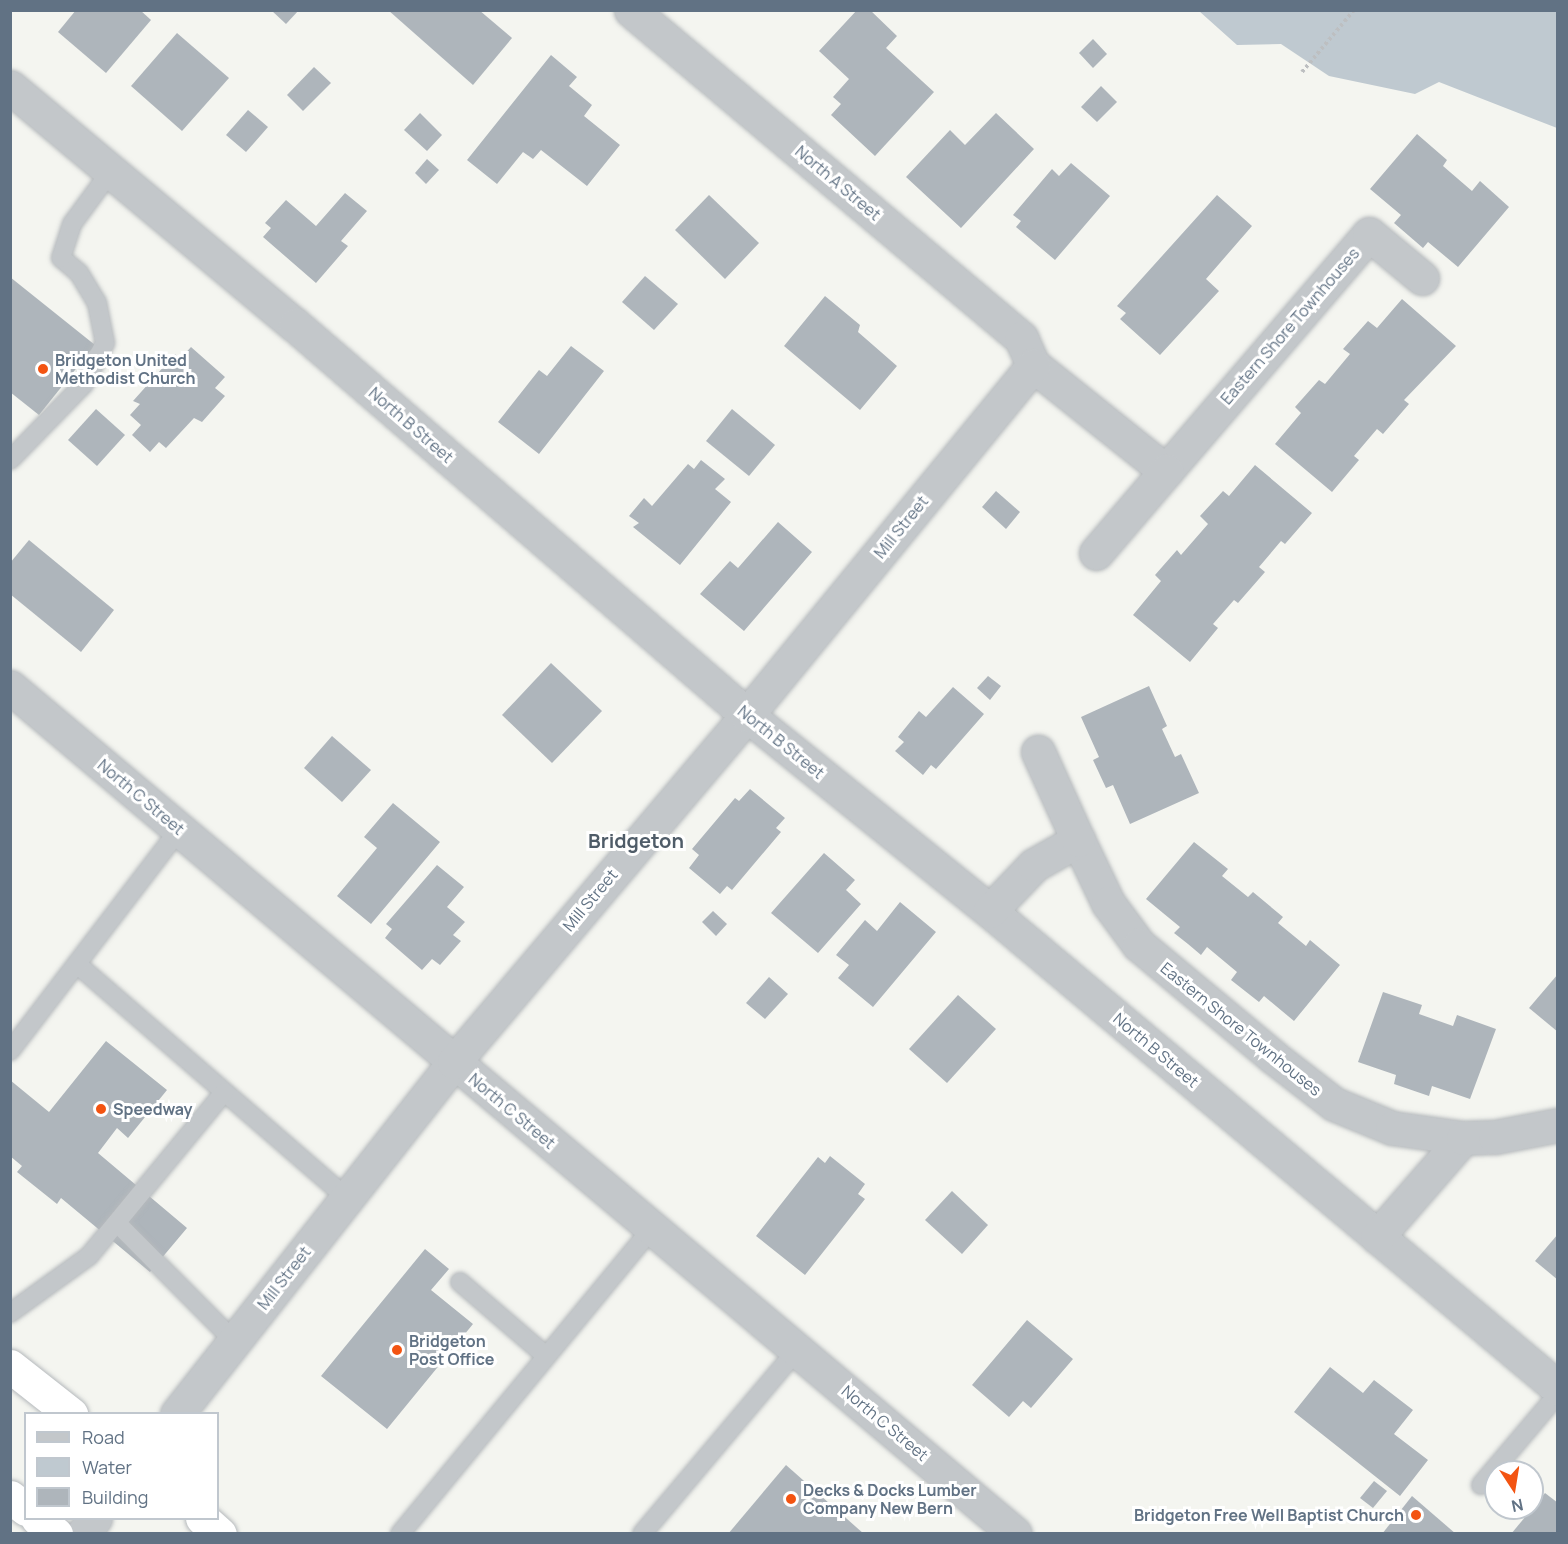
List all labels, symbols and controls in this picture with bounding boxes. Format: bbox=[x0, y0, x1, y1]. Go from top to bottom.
street label: North A Street bbox=[791, 142, 885, 224]
street label: Eastern Shore Townhouses bbox=[1217, 244, 1363, 408]
place label: Bridgeton United Methodist Church bbox=[55, 350, 196, 388]
marker: Bridgeton United Methodist Church bbox=[36, 362, 50, 376]
street label: North B Street bbox=[365, 383, 457, 467]
street label: Mill Street bbox=[870, 492, 932, 562]
street label: North B Street bbox=[734, 701, 828, 783]
street label: North C Street bbox=[94, 755, 188, 839]
district label: Bridgeton bbox=[588, 828, 684, 852]
street label: Mill Street bbox=[559, 865, 621, 935]
street label: Eastern Shore Townhouses bbox=[1157, 958, 1325, 1100]
street label: North B Street bbox=[1109, 1009, 1203, 1091]
street label: North C Street bbox=[465, 1069, 559, 1153]
place label: Speedway bbox=[113, 1099, 193, 1119]
marker: Speedway bbox=[94, 1102, 108, 1116]
street label: Mill Street bbox=[253, 1243, 315, 1313]
place label: Bridgeton Post Office bbox=[409, 1331, 494, 1369]
marker: Bridgeton Post Office bbox=[390, 1343, 404, 1357]
street label: North C Street bbox=[838, 1381, 932, 1465]
legend bbox=[24, 1412, 219, 1520]
text: Road bbox=[82, 1425, 125, 1449]
text: Water bbox=[82, 1455, 132, 1479]
north arrow bbox=[1484, 1460, 1544, 1520]
place label: Decks & Docks Lumber Company New Bern bbox=[803, 1480, 977, 1518]
text: Building bbox=[82, 1485, 148, 1509]
marker: Decks & Docks Lumber Company New Bern bbox=[784, 1492, 798, 1506]
text: N bbox=[1509, 1494, 1525, 1518]
place label: Bridgeton Free Well Baptist Church bbox=[1134, 1505, 1404, 1525]
marker: Bridgeton Free Well Baptist Church bbox=[1409, 1508, 1423, 1522]

